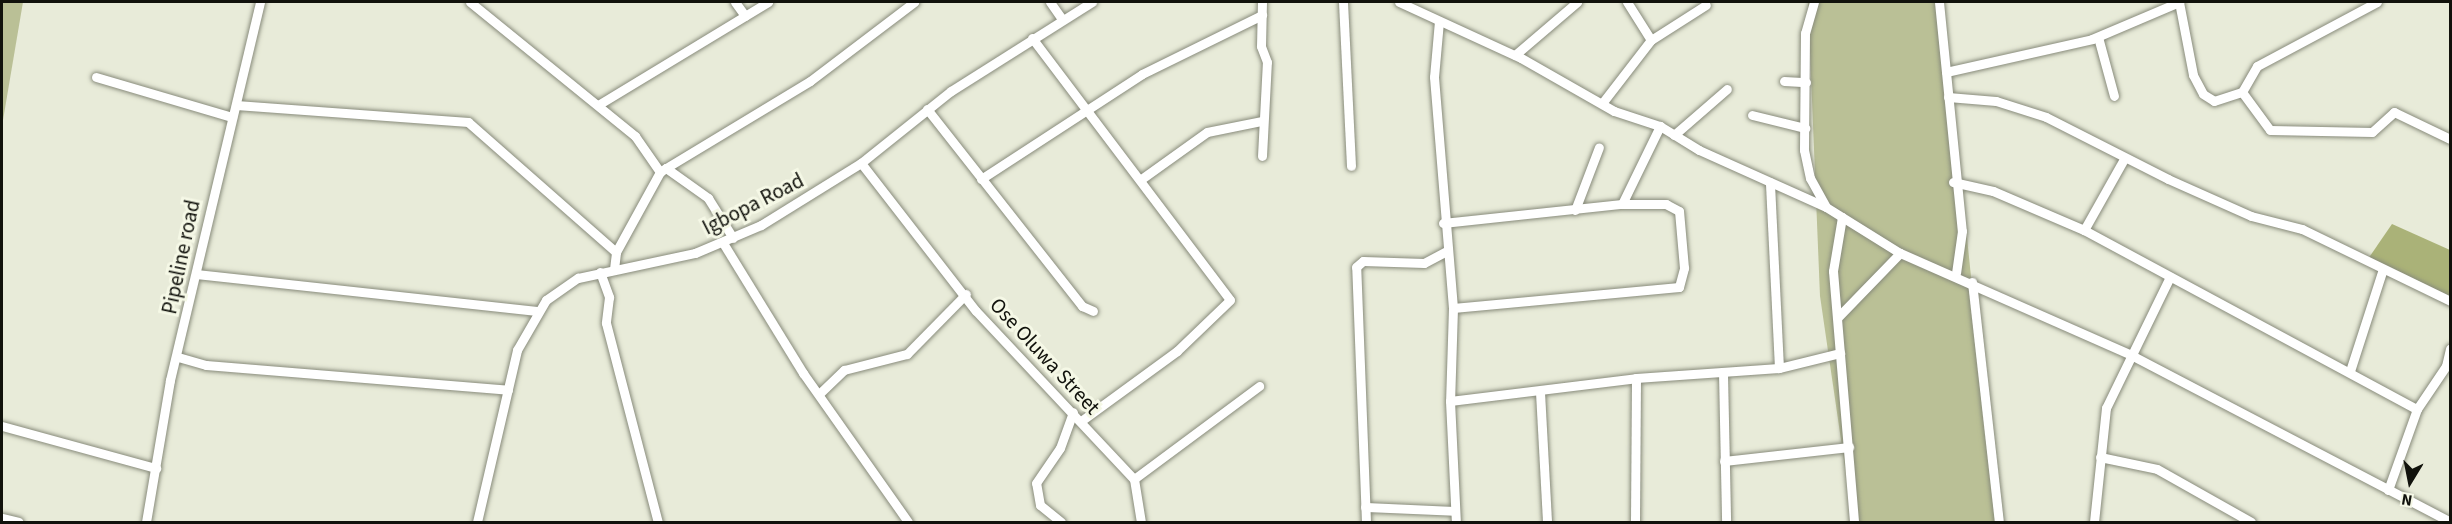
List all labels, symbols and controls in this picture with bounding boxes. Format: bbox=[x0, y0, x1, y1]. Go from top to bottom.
street label: Igbopa Road bbox=[698, 168, 808, 240]
street label: Pipeline road bbox=[157, 198, 205, 316]
street label: Ose Oluwa Street bbox=[985, 292, 1105, 420]
north arrow bbox=[2380, 452, 2440, 512]
text: N bbox=[2400, 488, 2414, 511]

